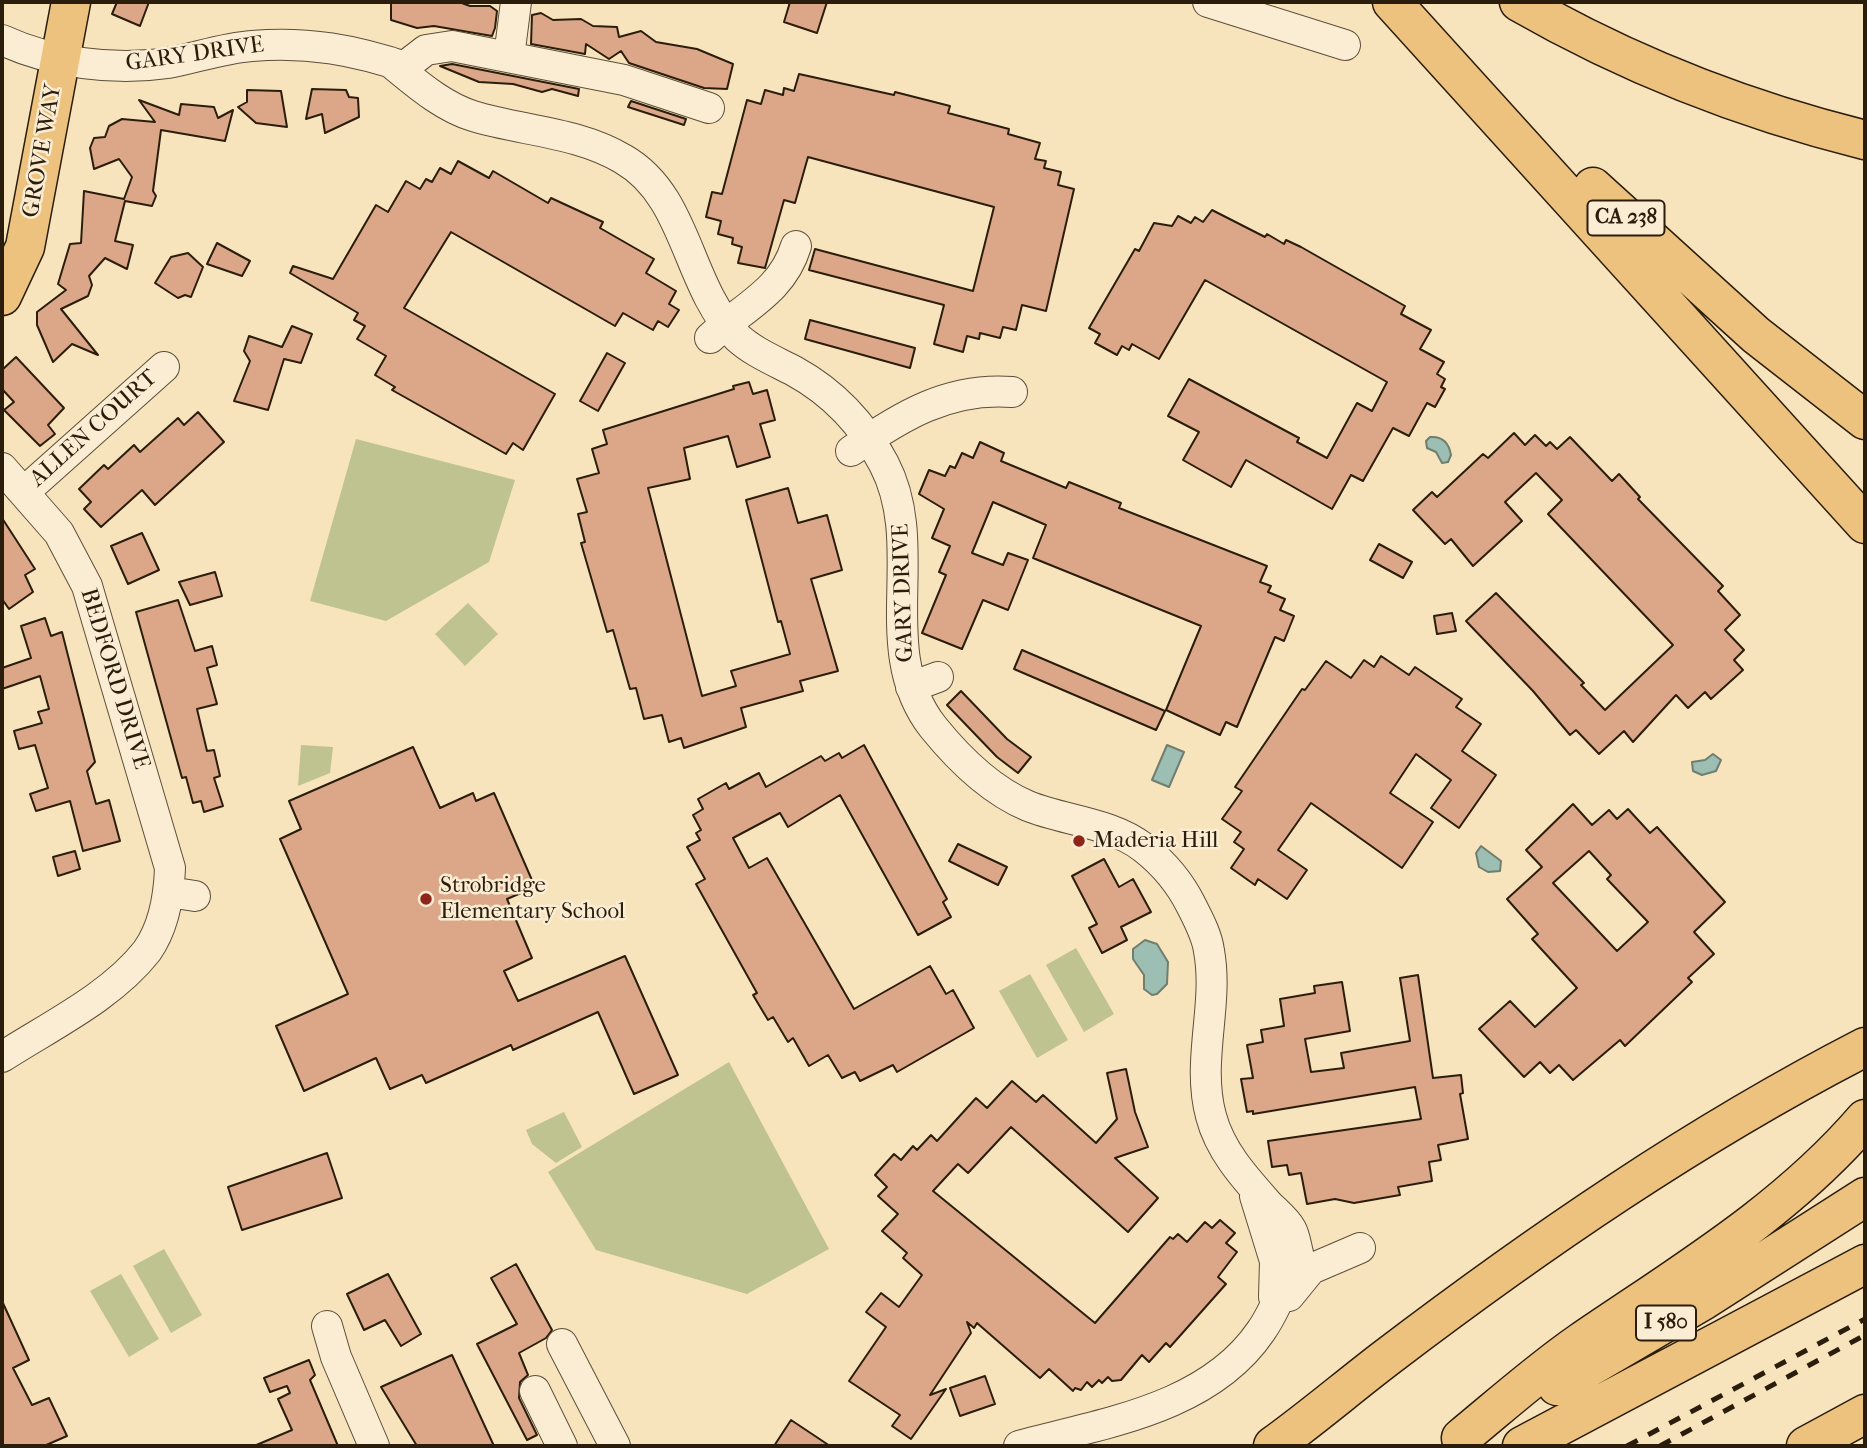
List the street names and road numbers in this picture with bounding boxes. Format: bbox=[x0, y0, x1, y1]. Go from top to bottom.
street label: GARY DRIVE bbox=[124, 32, 266, 78]
street label: GROVE WAY bbox=[18, 82, 68, 220]
road number: CA 238 bbox=[1588, 200, 1664, 235]
street label: ALLEN COURT bbox=[25, 365, 163, 493]
street label: GARY DRIVE bbox=[888, 523, 920, 663]
street label: BEDFORD DRIVE bbox=[73, 585, 155, 773]
road number: I 580 bbox=[1636, 1306, 1696, 1340]

